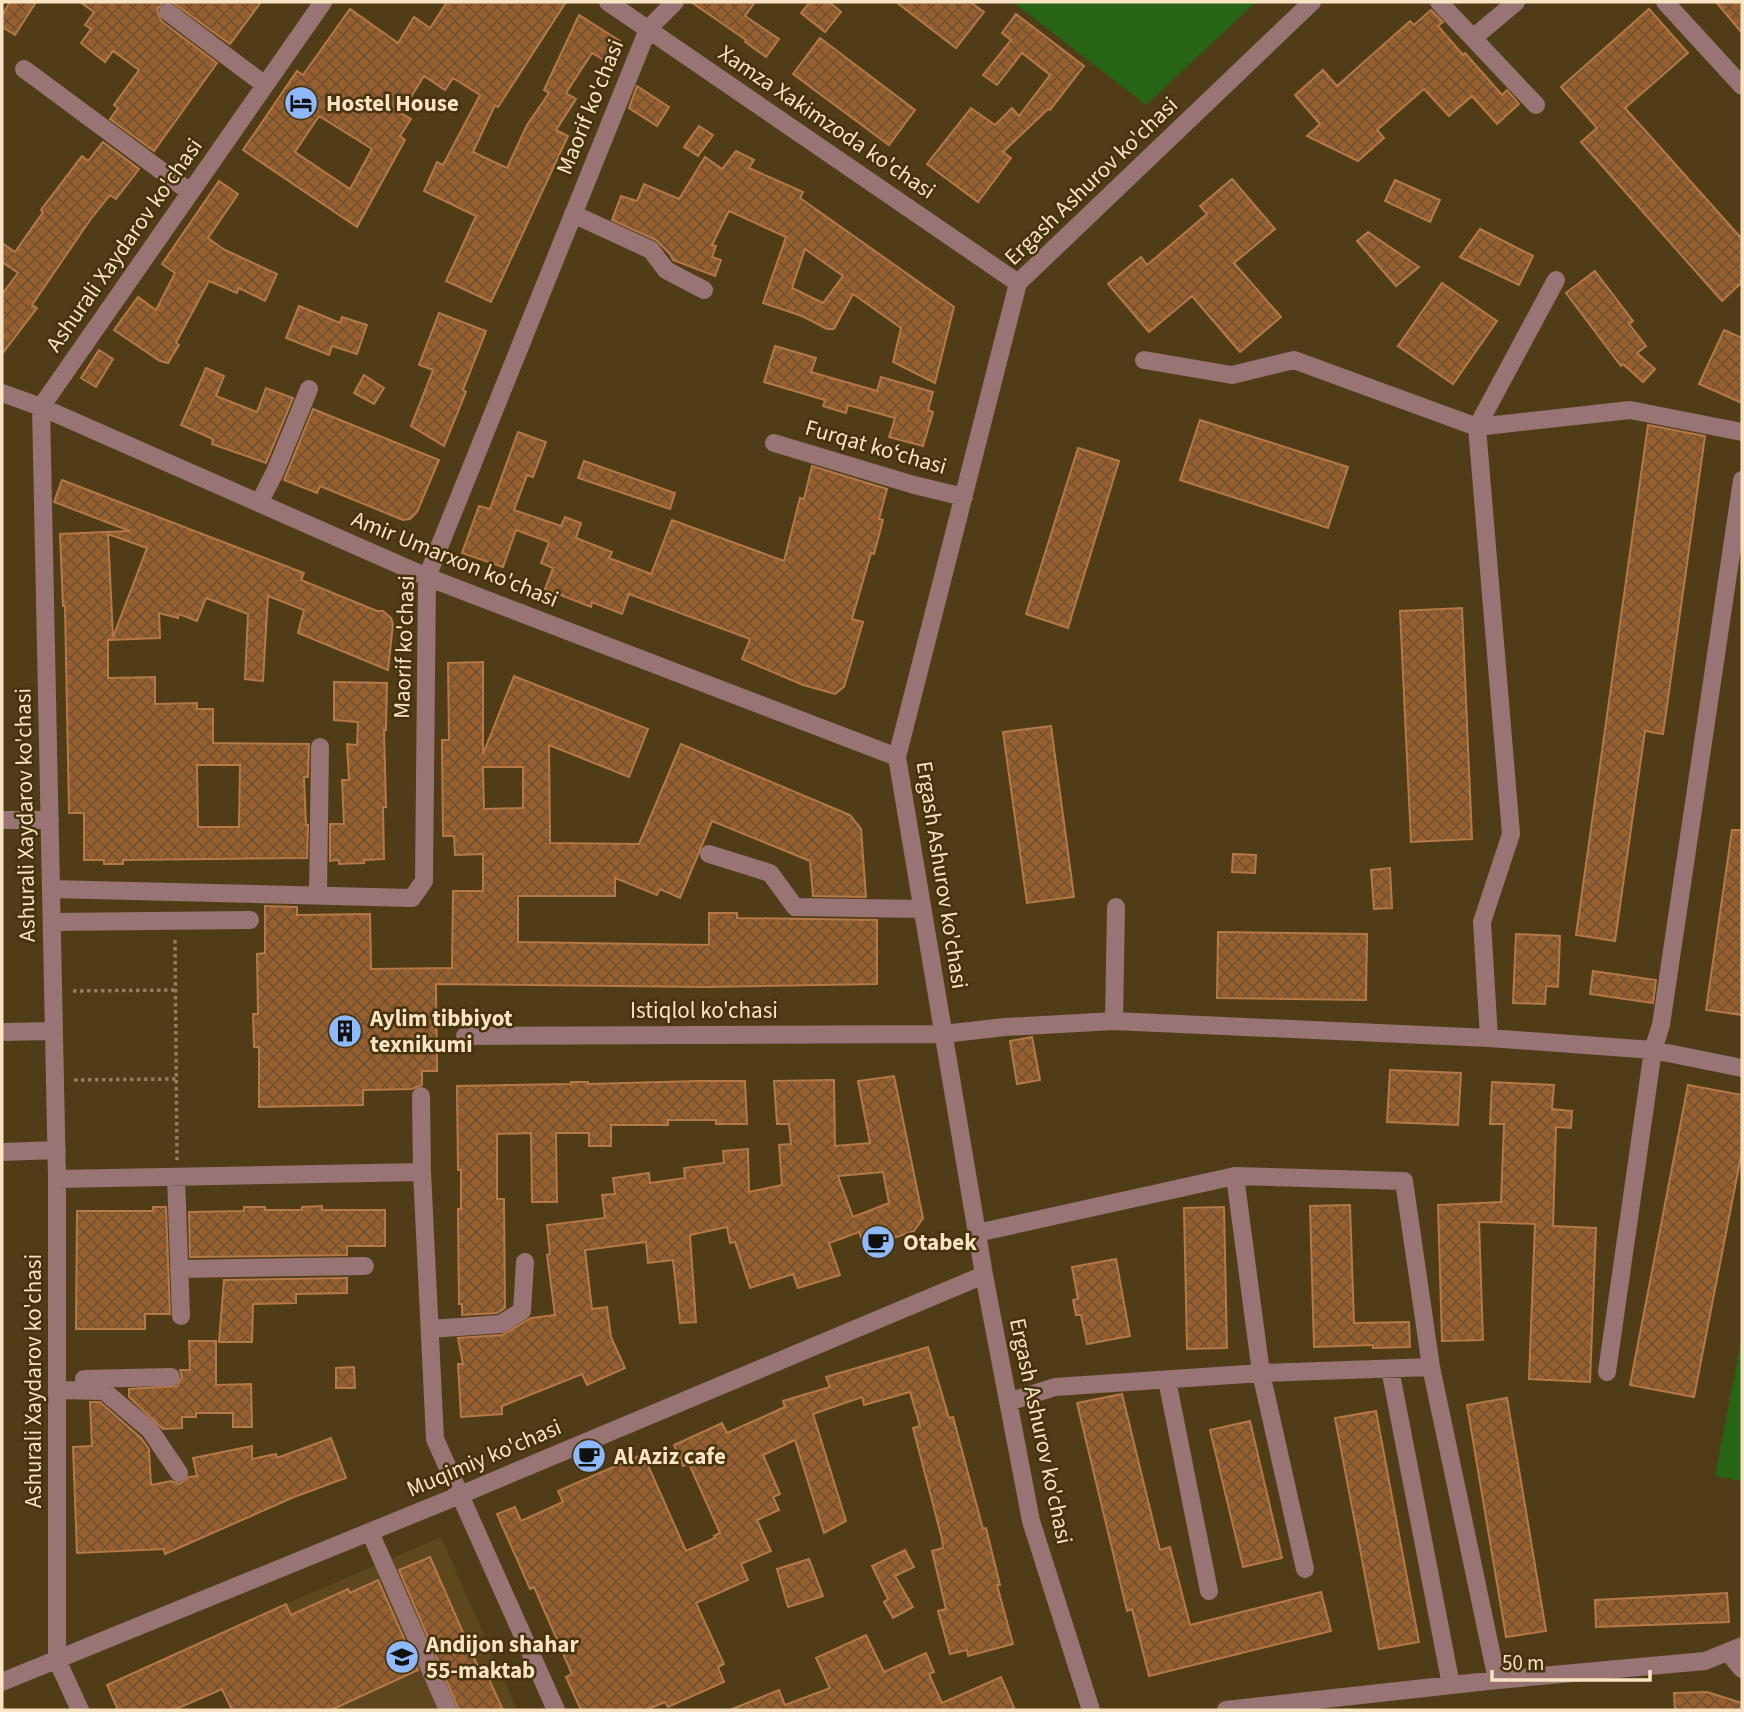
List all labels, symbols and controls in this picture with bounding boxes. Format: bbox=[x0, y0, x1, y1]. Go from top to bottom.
street label: Maorif ko'chasi bbox=[548, 34, 632, 180]
street label: Xamza Xakimzoda ko'chasi bbox=[712, 37, 942, 207]
hotel icon: Hostel House bbox=[282, 84, 320, 122]
place label: Hostel House bbox=[326, 87, 459, 120]
street label: Ergash Ashurov ko'chasi bbox=[997, 89, 1185, 273]
street label: Ashurali Xaydarov ko'chasi bbox=[38, 131, 210, 359]
street label: Furqat koʻchasi bbox=[801, 411, 951, 483]
street label: Amir Umarxon ko'chasi bbox=[347, 502, 563, 616]
street label: Maorif ko'chasi bbox=[385, 575, 423, 719]
street label: Ashurali Xaydarov ko'chasi bbox=[6, 688, 44, 942]
street label: Ergash Ashurov ko'chasi bbox=[908, 759, 976, 991]
street label: Istiqlol ko'chasi bbox=[630, 994, 778, 1027]
place label: Aylim tibbiyot texnikumi bbox=[369, 1002, 513, 1061]
building icon: Aylim tibbiyot texnikumi bbox=[326, 1012, 364, 1050]
cafe icon: Otabek bbox=[859, 1223, 897, 1261]
place label: Otabek bbox=[903, 1226, 977, 1259]
street label: Ashurali Xaydarov ko'chasi bbox=[17, 1254, 50, 1508]
street label: Ergash Ashurov ko'chasi bbox=[1001, 1315, 1081, 1547]
street label: Muqimiy ko'chasi bbox=[401, 1410, 567, 1506]
cafe icon: Al Aziz cafe bbox=[570, 1437, 608, 1475]
place label: Al Aziz cafe bbox=[613, 1440, 726, 1473]
place label: Andijon shahar 55-maktab bbox=[425, 1628, 579, 1687]
school or university icon: Andijon shahar 55-maktab bbox=[383, 1638, 421, 1676]
scale bar bbox=[1492, 1638, 1650, 1682]
text: 50 m bbox=[1502, 1648, 1544, 1678]

